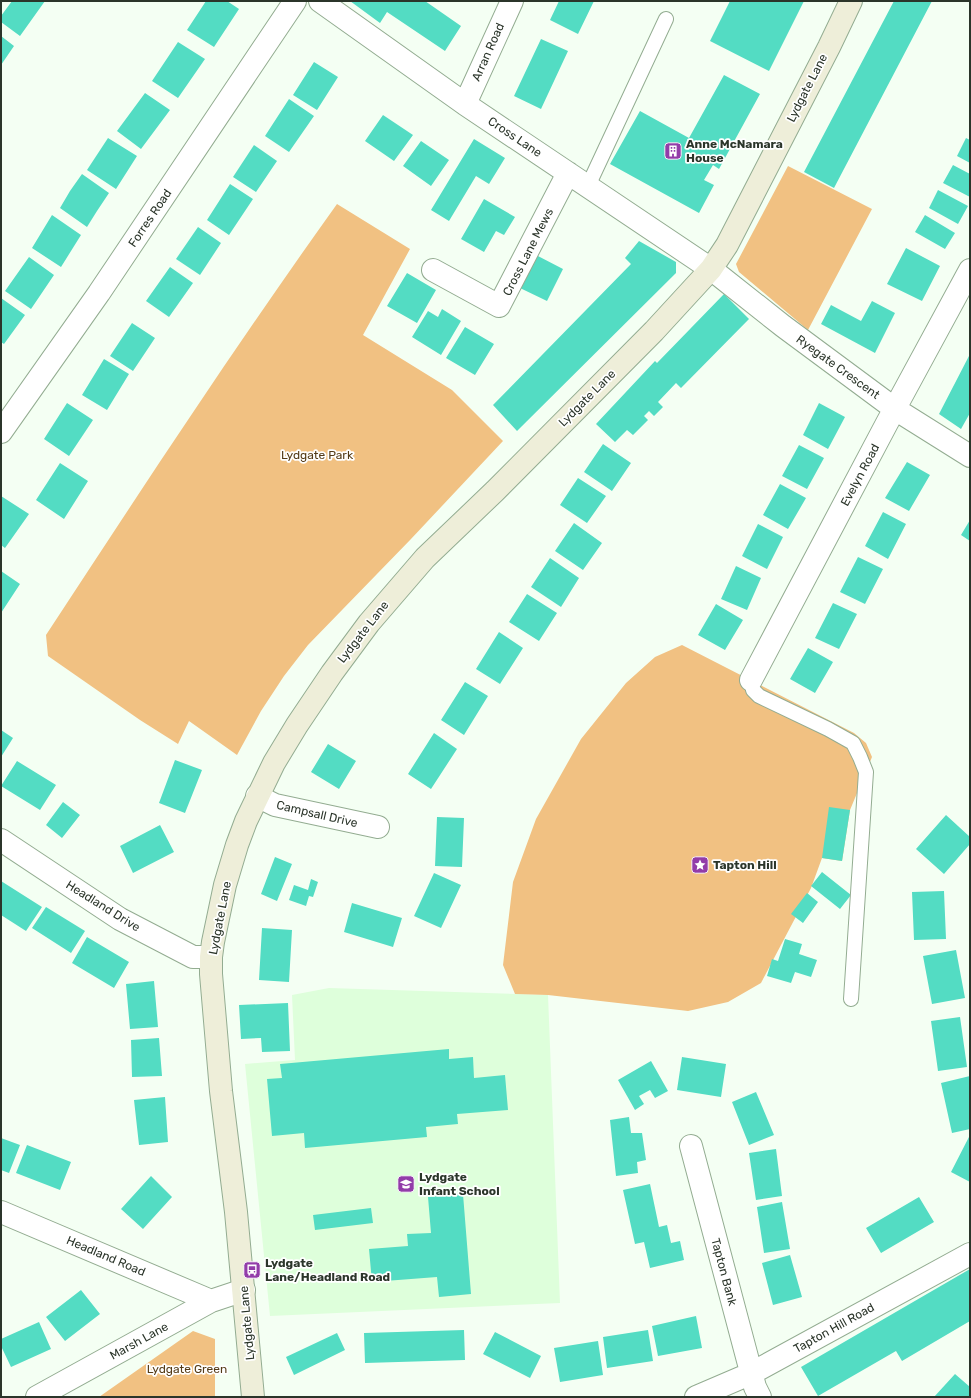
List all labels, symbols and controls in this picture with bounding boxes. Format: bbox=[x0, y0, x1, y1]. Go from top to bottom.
street label: Arran Road bbox=[469, 21, 507, 83]
street label: Lydgate Lane bbox=[784, 51, 830, 124]
street label: Cross Lane bbox=[485, 114, 545, 160]
place label: Anne McNamara House bbox=[686, 137, 783, 165]
building icon: Anne McNamara House bbox=[663, 141, 683, 161]
street label: Forres Road bbox=[125, 186, 175, 250]
street label: Cross Lane Mews bbox=[500, 206, 556, 298]
street label: Ryegate Crescent bbox=[794, 332, 883, 402]
street label: Lydgate Lane bbox=[556, 366, 619, 429]
street label: Evelyn Road bbox=[838, 442, 882, 508]
park label: Lydgate Park bbox=[281, 448, 354, 462]
street label: Lydgate Lane bbox=[335, 598, 392, 666]
street label: Campsall Drive bbox=[275, 798, 359, 830]
place icon: Tapton Hill bbox=[690, 855, 710, 875]
place label: Tapton Hill bbox=[713, 858, 777, 872]
street label: Headland Drive bbox=[63, 878, 143, 935]
street label: Lydgate Lane bbox=[206, 880, 234, 956]
place label: Lydgate Infant School bbox=[419, 1170, 500, 1198]
school or university icon: Lydgate Infant School bbox=[396, 1174, 416, 1194]
street label: Headland Road bbox=[64, 1233, 148, 1279]
street label: Tapton Bank bbox=[708, 1237, 740, 1308]
place label: Lydgate Lane/Headland Road bbox=[265, 1256, 390, 1284]
bus stop icon: Lydgate Lane/Headland Road bbox=[242, 1260, 262, 1280]
street label: Lydgate Lane bbox=[237, 1285, 257, 1361]
street label: Tapton Hill Road bbox=[791, 1300, 877, 1356]
street label: Marsh Lane bbox=[107, 1319, 171, 1363]
park label: Lydgate Green bbox=[147, 1362, 227, 1376]

